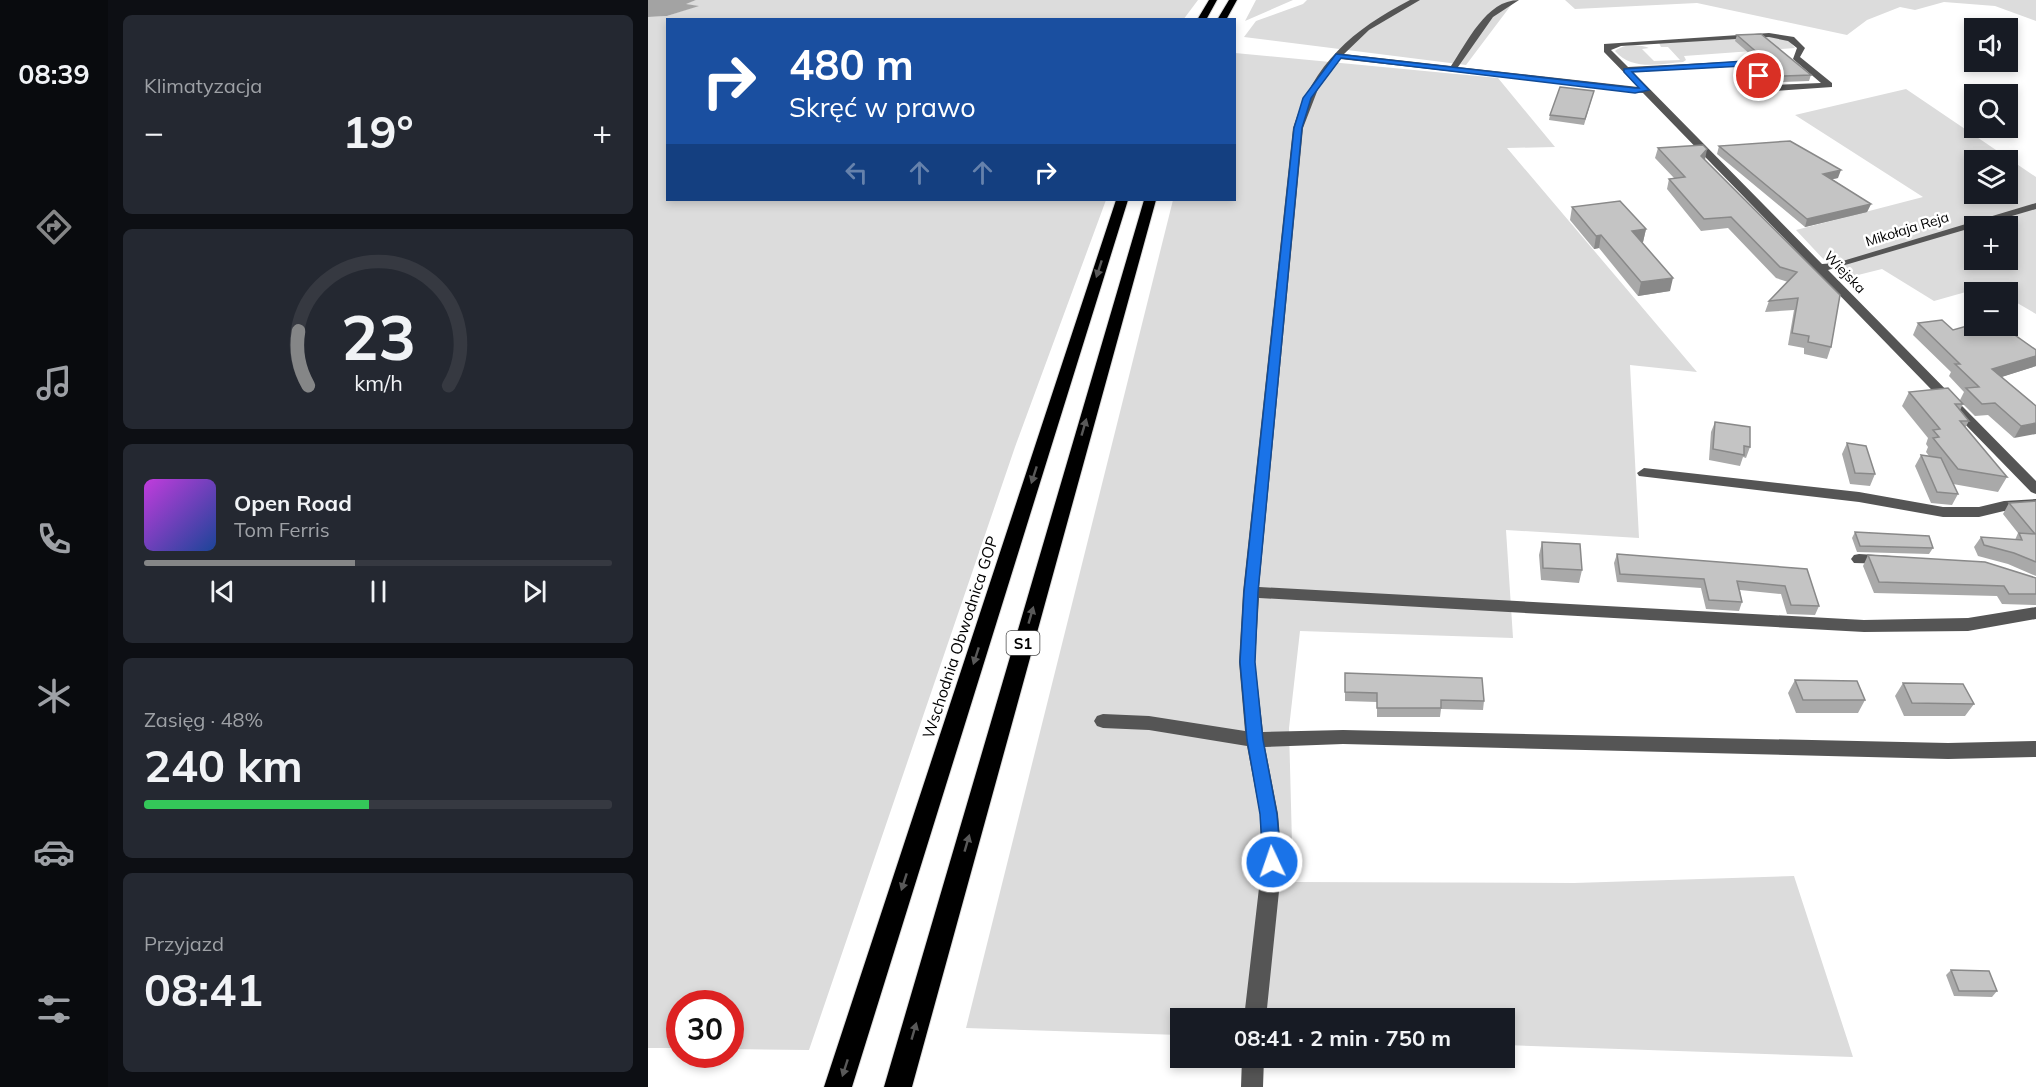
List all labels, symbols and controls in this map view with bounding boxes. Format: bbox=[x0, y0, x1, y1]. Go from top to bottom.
map controls bbox=[1964, 18, 2018, 336]
button: sound bbox=[1964, 18, 2018, 72]
text: 480 m bbox=[789, 38, 914, 91]
icon: right bbox=[690, 42, 768, 120]
pin bbox=[1733, 50, 1784, 101]
text: 08:39 bbox=[18, 57, 90, 91]
icon: arrive bbox=[1742, 59, 1775, 92]
text: Klimatyzacja bbox=[144, 73, 262, 98]
button: search bbox=[1964, 84, 2018, 138]
text: Skręć w prawo bbox=[789, 90, 976, 124]
text: 19° bbox=[342, 103, 414, 159]
text: − bbox=[144, 111, 164, 152]
text: + bbox=[592, 111, 612, 152]
button: layers bbox=[1964, 150, 2018, 204]
icon: left bbox=[840, 156, 873, 189]
icon: ahead bbox=[903, 156, 936, 189]
icon: ahead bbox=[966, 156, 999, 189]
icon: right bbox=[1029, 156, 1062, 189]
icon: directions bbox=[33, 206, 75, 248]
street label: Mikołaja Reja bbox=[1863, 208, 1951, 250]
button: + bbox=[1964, 216, 2018, 270]
street label: Wiejska bbox=[1820, 247, 1870, 297]
one-way arrow bbox=[1094, 260, 1104, 278]
button: − bbox=[1964, 282, 2018, 336]
text: 23 bbox=[341, 297, 415, 376]
icon: music bbox=[33, 362, 75, 404]
text: km/h bbox=[354, 370, 402, 397]
one-way arrow bbox=[1080, 418, 1089, 436]
one-way arrow bbox=[1029, 466, 1038, 484]
text: Open Road bbox=[234, 489, 352, 517]
text: Tom Ferris bbox=[234, 517, 330, 542]
icon: phone bbox=[33, 518, 75, 560]
street label: Wschodnia Obwodnica GOP bbox=[918, 533, 1002, 741]
icon: previous bbox=[206, 575, 239, 608]
icon: pause bbox=[362, 575, 395, 608]
icon: next bbox=[518, 575, 551, 608]
one-way arrow bbox=[1027, 606, 1036, 624]
road number: S1 bbox=[1006, 631, 1040, 655]
one-way arrow bbox=[971, 647, 981, 665]
icon: climate bbox=[33, 675, 75, 717]
text: Zasięg · 48% bbox=[144, 707, 263, 732]
text: 240 km bbox=[144, 737, 303, 793]
position arrow bbox=[1240, 830, 1304, 894]
icon: car bbox=[33, 831, 75, 873]
one-way arrow bbox=[963, 834, 972, 852]
one-way arrow bbox=[899, 873, 908, 891]
text: Przyjazd bbox=[144, 931, 224, 956]
text: 08:41 bbox=[144, 961, 263, 1017]
icon: filters bbox=[33, 988, 75, 1030]
speed limit sign: 30 bbox=[666, 990, 744, 1068]
one-way arrow bbox=[910, 1022, 919, 1040]
text: 08:41 · 2 min · 750 m bbox=[1234, 1024, 1451, 1052]
one-way arrow bbox=[839, 1059, 849, 1077]

